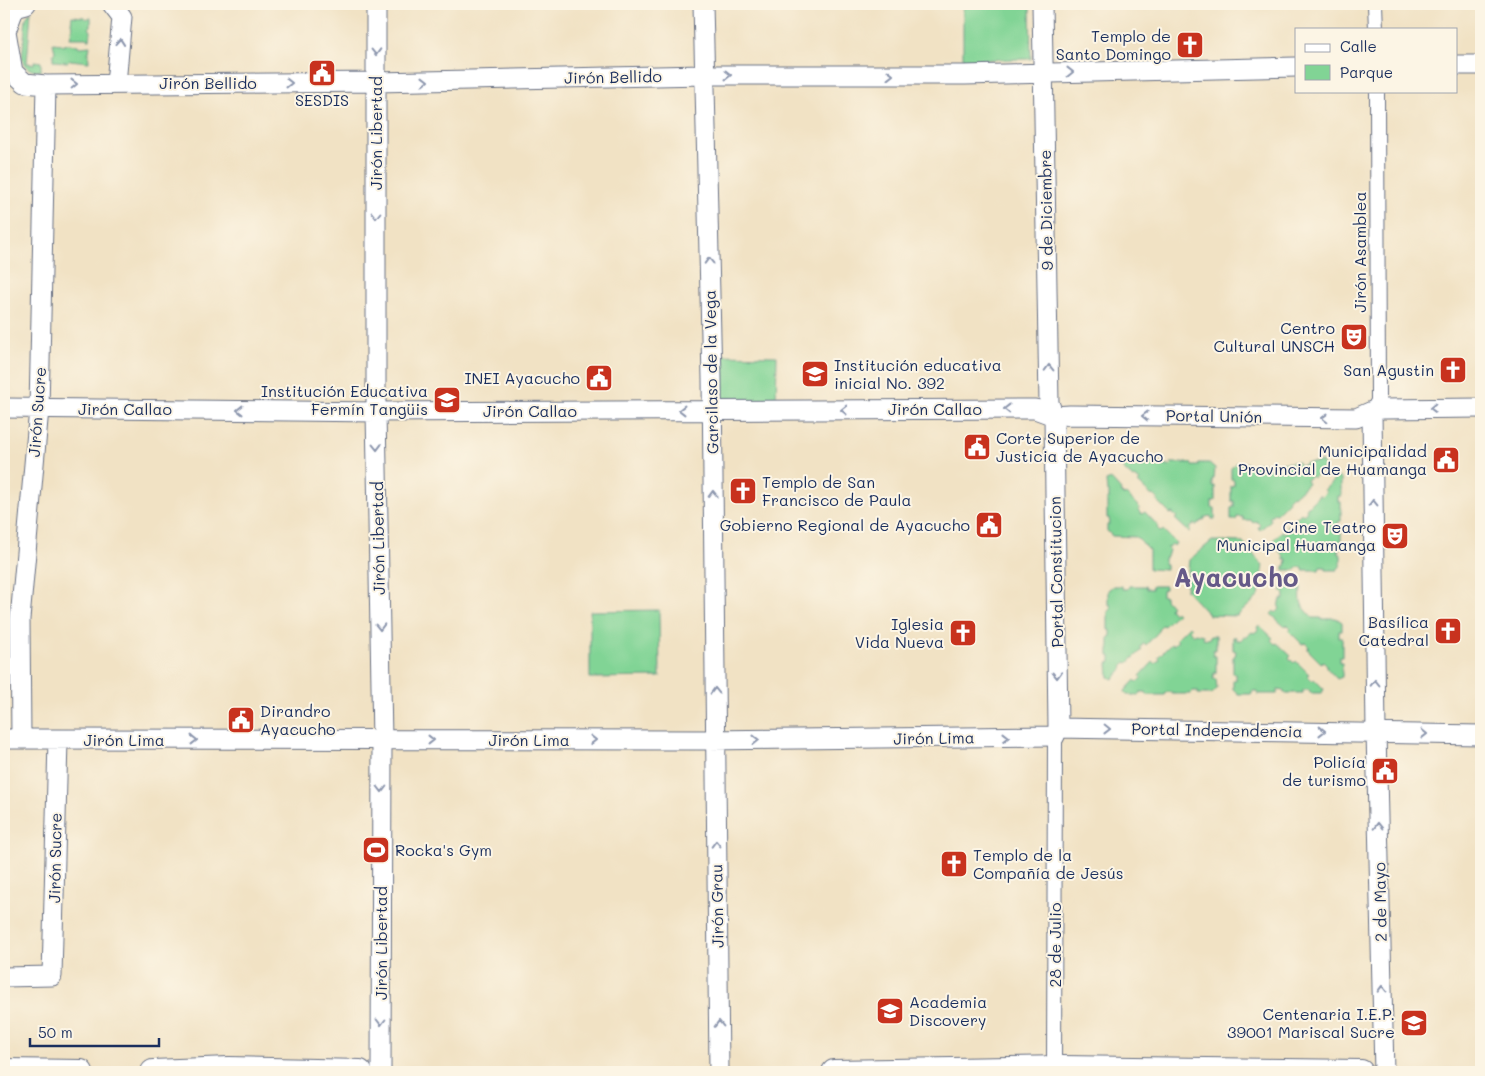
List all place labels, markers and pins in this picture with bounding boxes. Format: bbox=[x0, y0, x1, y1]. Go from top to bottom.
place label: Templo de Santo Domingo bbox=[1056, 25, 1171, 64]
church icon: Templo de Santo Domingo bbox=[1175, 30, 1205, 60]
public building icon: SESDIS bbox=[307, 58, 337, 88]
place label: SESDIS bbox=[295, 89, 349, 110]
place label: Centro Cultural UNSCH bbox=[1214, 317, 1335, 356]
theatre icon: Centro Cultural UNSCH bbox=[1339, 322, 1369, 352]
place label: Institución educativa inicial No. 392 bbox=[834, 354, 1002, 393]
church icon: San Agustin bbox=[1438, 355, 1468, 385]
school or university icon: Institución educativa inicial No. 392 bbox=[800, 359, 830, 389]
place label: San Agustin bbox=[1343, 359, 1434, 380]
public building icon: INEI Ayacucho bbox=[584, 363, 614, 393]
place label: INEI Ayacucho bbox=[464, 367, 580, 388]
place label: Institución Educativa Fermín Tangüis bbox=[261, 380, 428, 419]
school or university icon: Institución Educativa Fermín Tangüis bbox=[432, 385, 462, 415]
place label: Corte Superior de Justicia de Ayacucho bbox=[996, 427, 1163, 466]
public building icon: Corte Superior de Justicia de Ayacucho bbox=[962, 432, 992, 462]
place label: Municipalidad Provincial de Huamanga bbox=[1238, 440, 1427, 479]
public building icon: Municipalidad Provincial de Huamanga bbox=[1431, 445, 1461, 475]
place label: Templo de San Francisco de Paula bbox=[762, 471, 912, 510]
church icon: Templo de San Francisco de Paula bbox=[728, 476, 758, 506]
public building icon: Gobierno Regional de Ayacucho bbox=[974, 510, 1004, 540]
place label: Gobierno Regional de Ayacucho bbox=[720, 514, 970, 535]
place label: Cine Teatro Municipal Huamanga bbox=[1216, 516, 1376, 555]
theatre icon: Cine Teatro Municipal Huamanga bbox=[1380, 521, 1410, 551]
place label: Basílica Catedral bbox=[1359, 611, 1429, 650]
place label: Iglesia Vida Nueva bbox=[855, 613, 944, 652]
church icon: Basílica Catedral bbox=[1433, 616, 1463, 646]
church icon: Iglesia Vida Nueva bbox=[948, 618, 978, 648]
place label: Dirandro Ayacucho bbox=[260, 700, 335, 739]
public building icon: Dirandro Ayacucho bbox=[226, 705, 256, 735]
place label: Policía de turismo bbox=[1282, 751, 1366, 790]
public building icon: Policía de turismo bbox=[1370, 756, 1400, 786]
sports icon: Rocka's Gym bbox=[361, 835, 391, 865]
place label: Rocka's Gym bbox=[395, 839, 492, 860]
place label: Templo de la Compañía de Jesús bbox=[973, 844, 1124, 883]
church icon: Templo de la Compañía de Jesús bbox=[939, 849, 969, 879]
place label: Academia Discovery bbox=[909, 991, 987, 1030]
school or university icon: Academia Discovery bbox=[875, 996, 905, 1026]
place label: Centenaria I.E.P. 39001 Mariscal Sucre bbox=[1227, 1003, 1395, 1042]
school or university icon: Centenaria I.E.P. 39001 Mariscal Sucre bbox=[1399, 1008, 1429, 1038]

